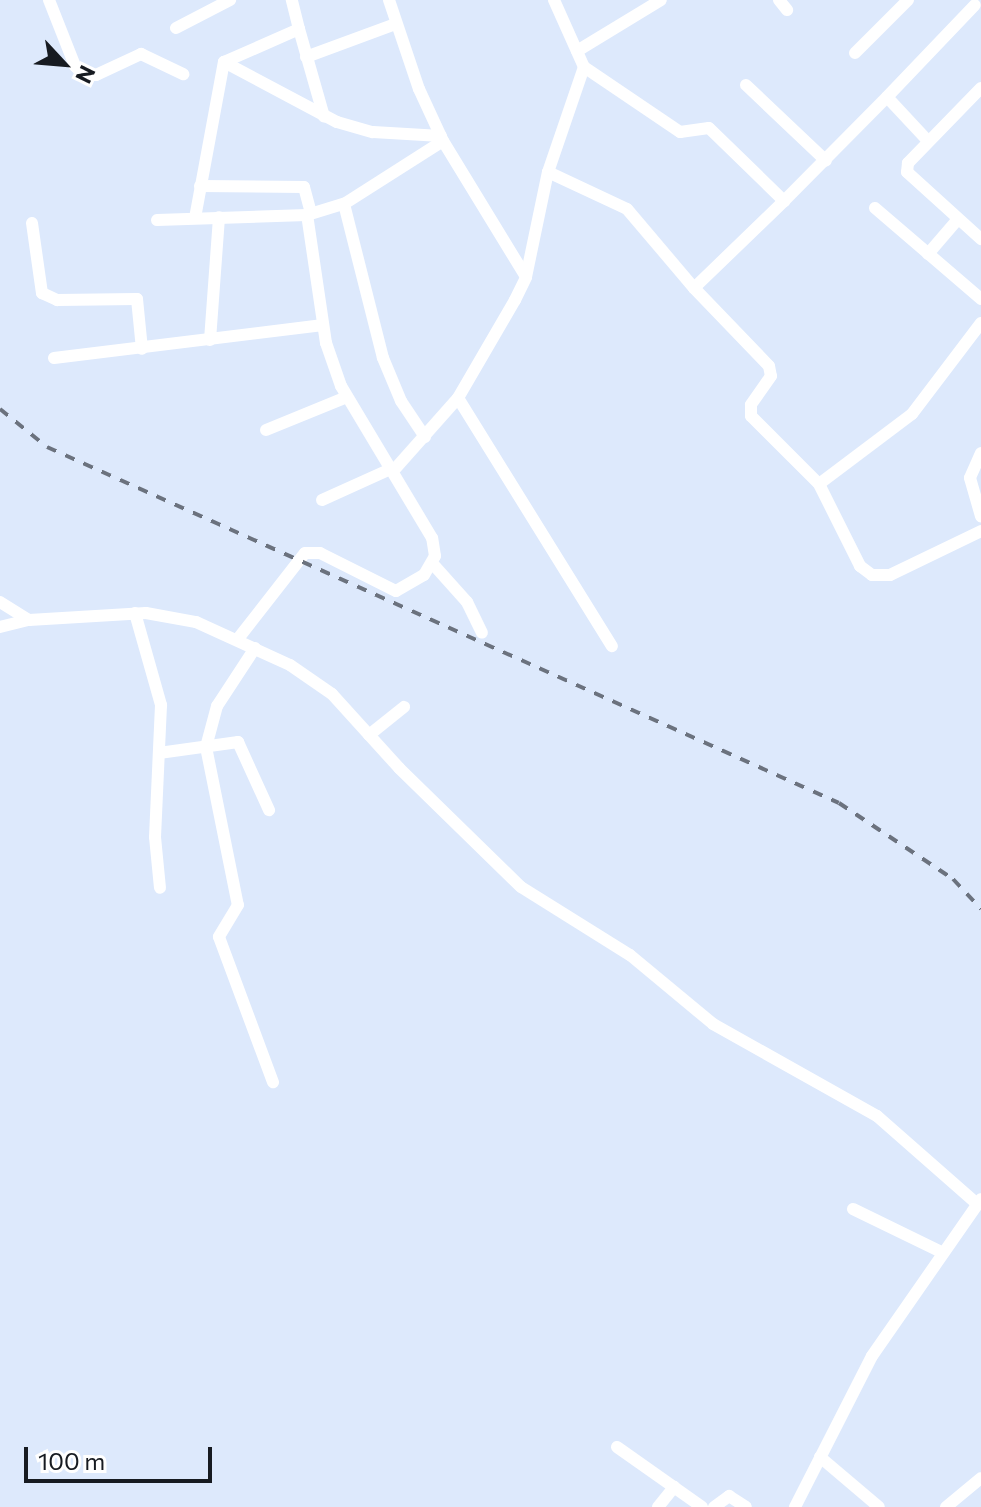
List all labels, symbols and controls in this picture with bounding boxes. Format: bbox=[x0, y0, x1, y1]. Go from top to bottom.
north arrow bbox=[24, 24, 104, 104]
text: N bbox=[70, 61, 102, 88]
scale bar bbox=[28, 1431, 216, 1481]
text: 100 m bbox=[38, 1446, 105, 1475]

